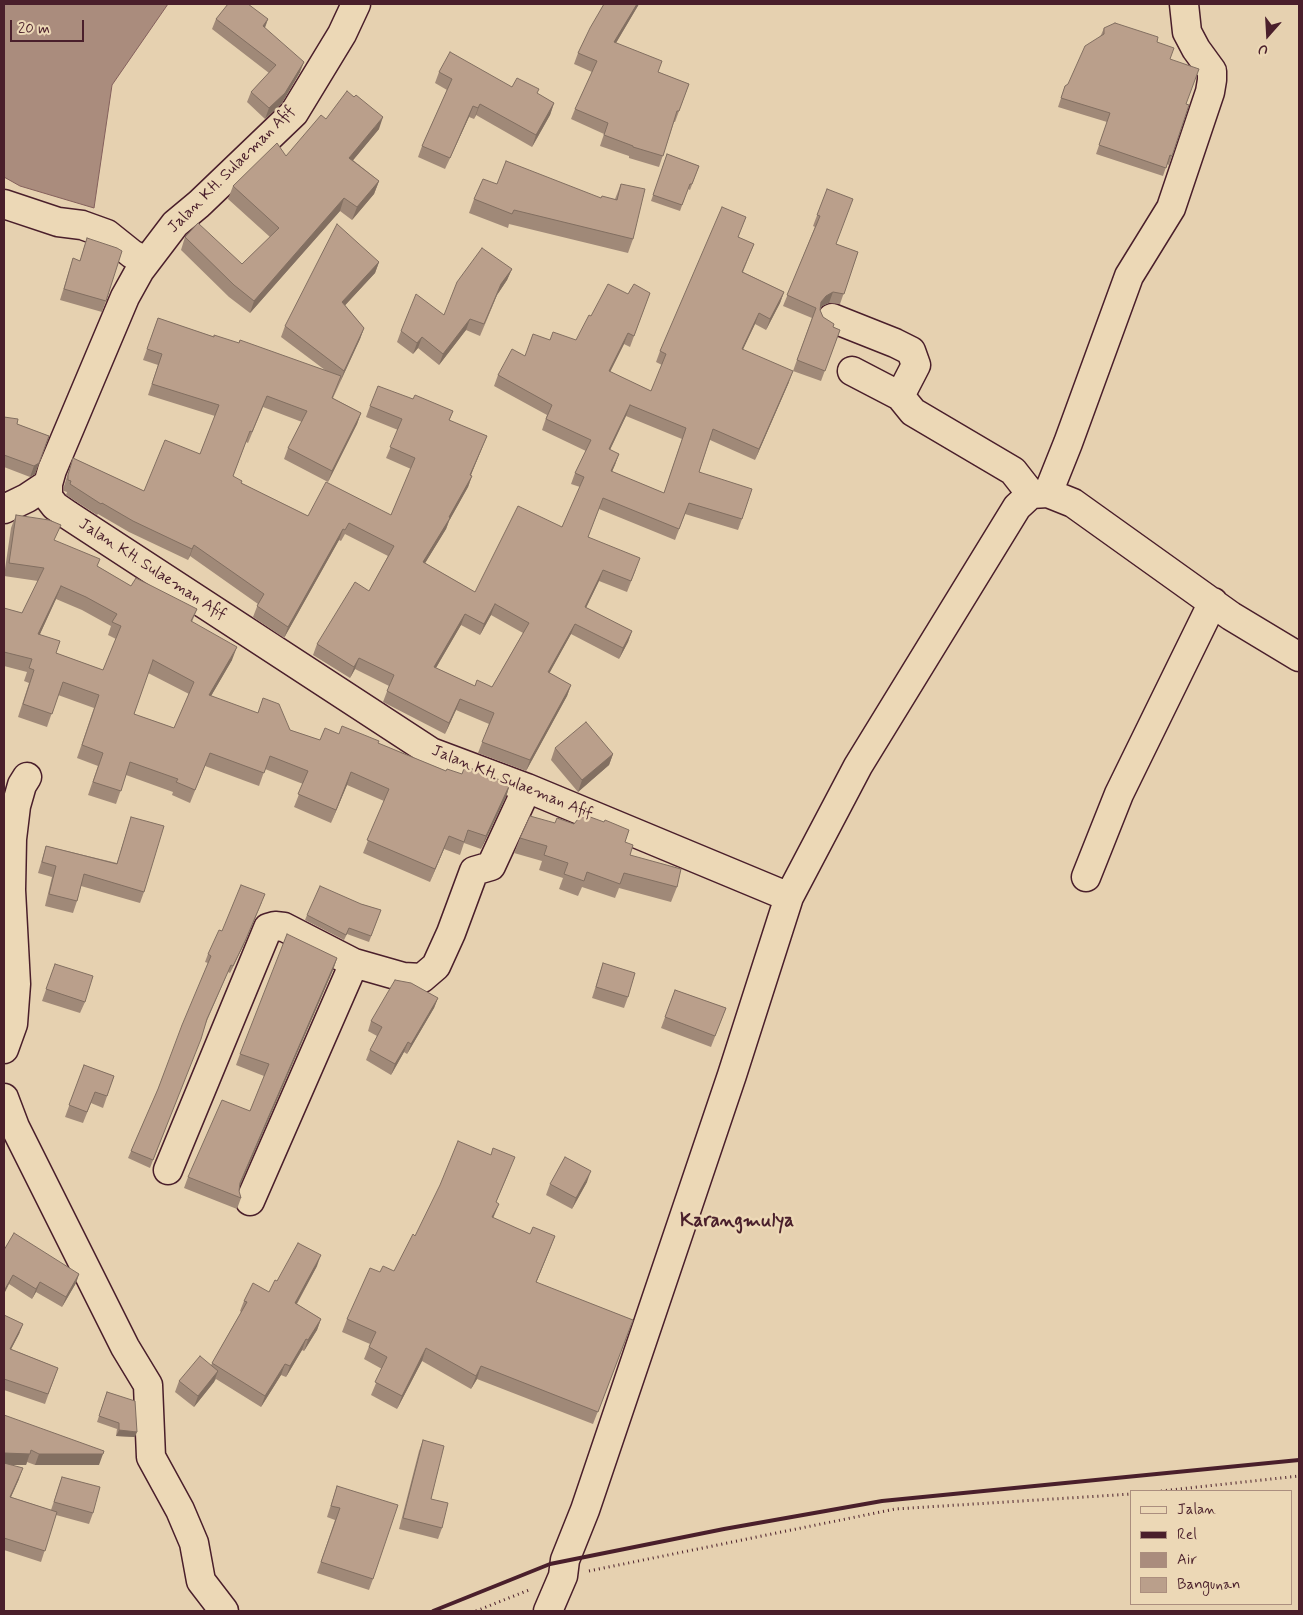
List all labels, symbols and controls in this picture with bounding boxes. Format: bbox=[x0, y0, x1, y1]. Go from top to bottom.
scale bar bbox=[12, 10, 86, 42]
north arrow bbox=[1243, 10, 1293, 60]
text: 20 m bbox=[18, 19, 50, 39]
text: U bbox=[1256, 39, 1270, 59]
street label: Jalan KH. Sulaeman Afif bbox=[164, 102, 300, 238]
street label: Jalan KH. Sulaeman Afif bbox=[75, 515, 229, 625]
street label: Jalan KH. Sulaeman Afif bbox=[429, 742, 595, 824]
district label: Karangmulya bbox=[680, 1211, 794, 1233]
legend bbox=[1130, 1490, 1293, 1605]
text: Jalan bbox=[1177, 1500, 1216, 1520]
text: Rel bbox=[1177, 1525, 1197, 1545]
text: Air bbox=[1177, 1550, 1197, 1570]
text: Bangunan bbox=[1177, 1575, 1240, 1595]

